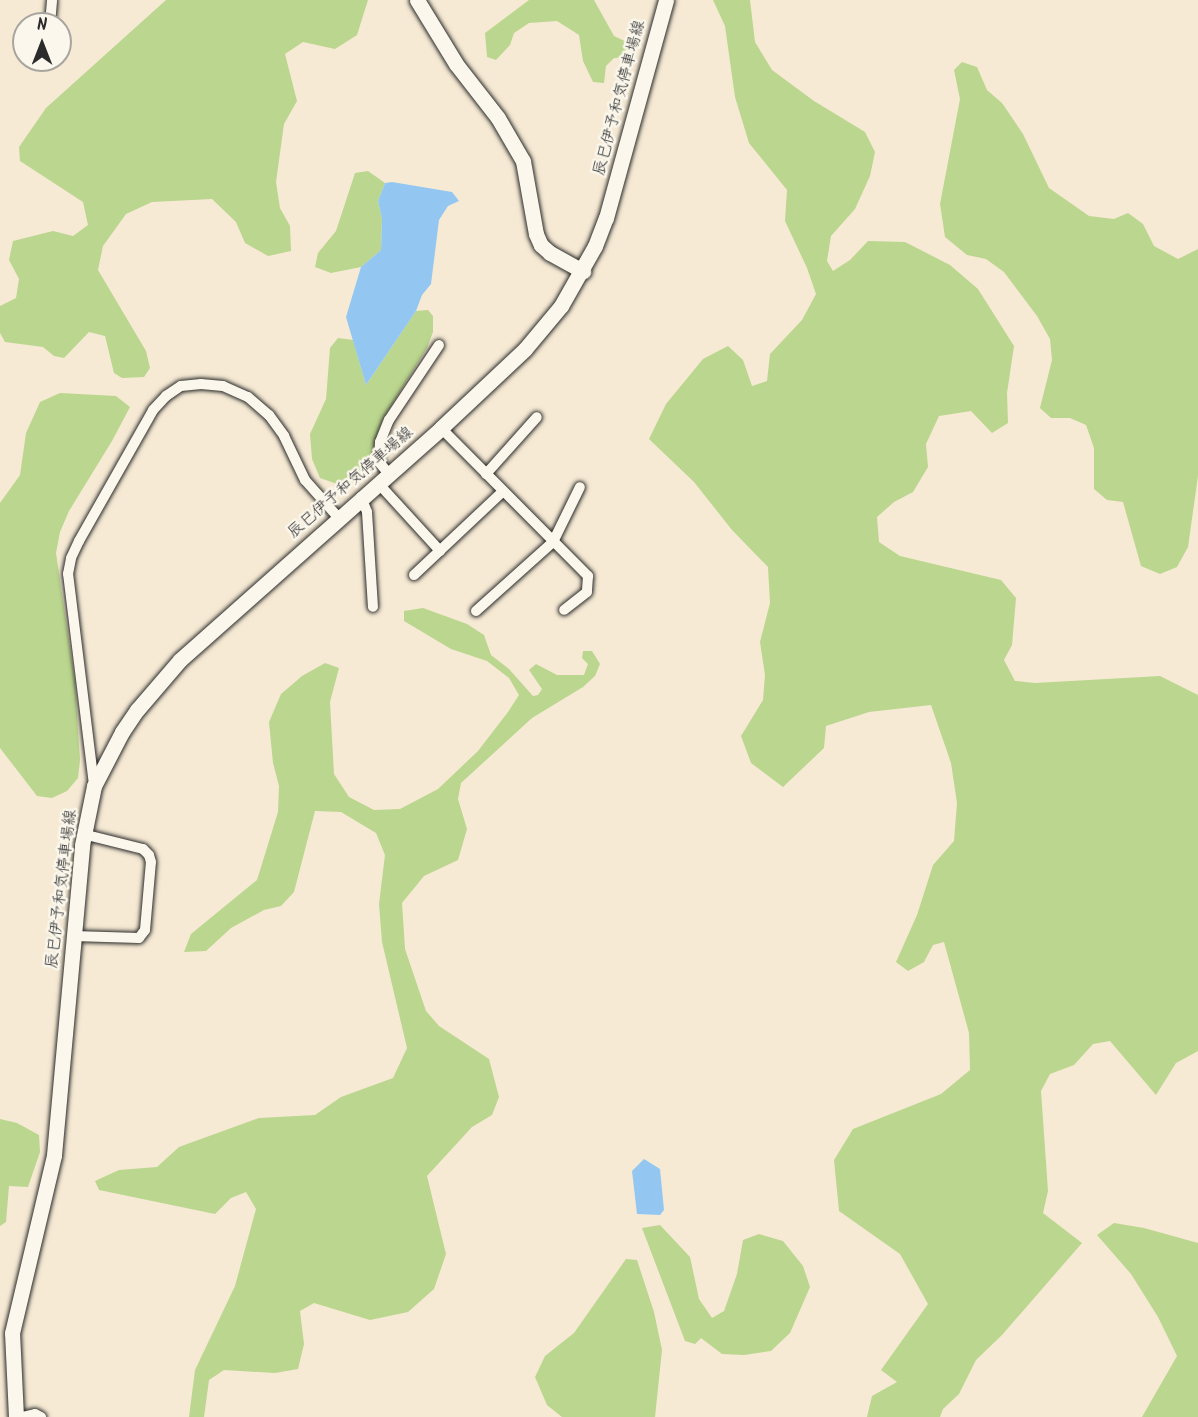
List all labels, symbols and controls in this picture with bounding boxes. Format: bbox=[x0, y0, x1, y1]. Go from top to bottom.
north arrow bbox=[12, 12, 72, 72]
text: N bbox=[37, 13, 47, 38]
street label: 辰巳伊予和気停車場線 bbox=[590, 18, 650, 178]
street label: 辰巳伊予和気停車場線 bbox=[284, 423, 418, 543]
street label: 辰巳伊予和気停車場線 bbox=[43, 808, 81, 970]

